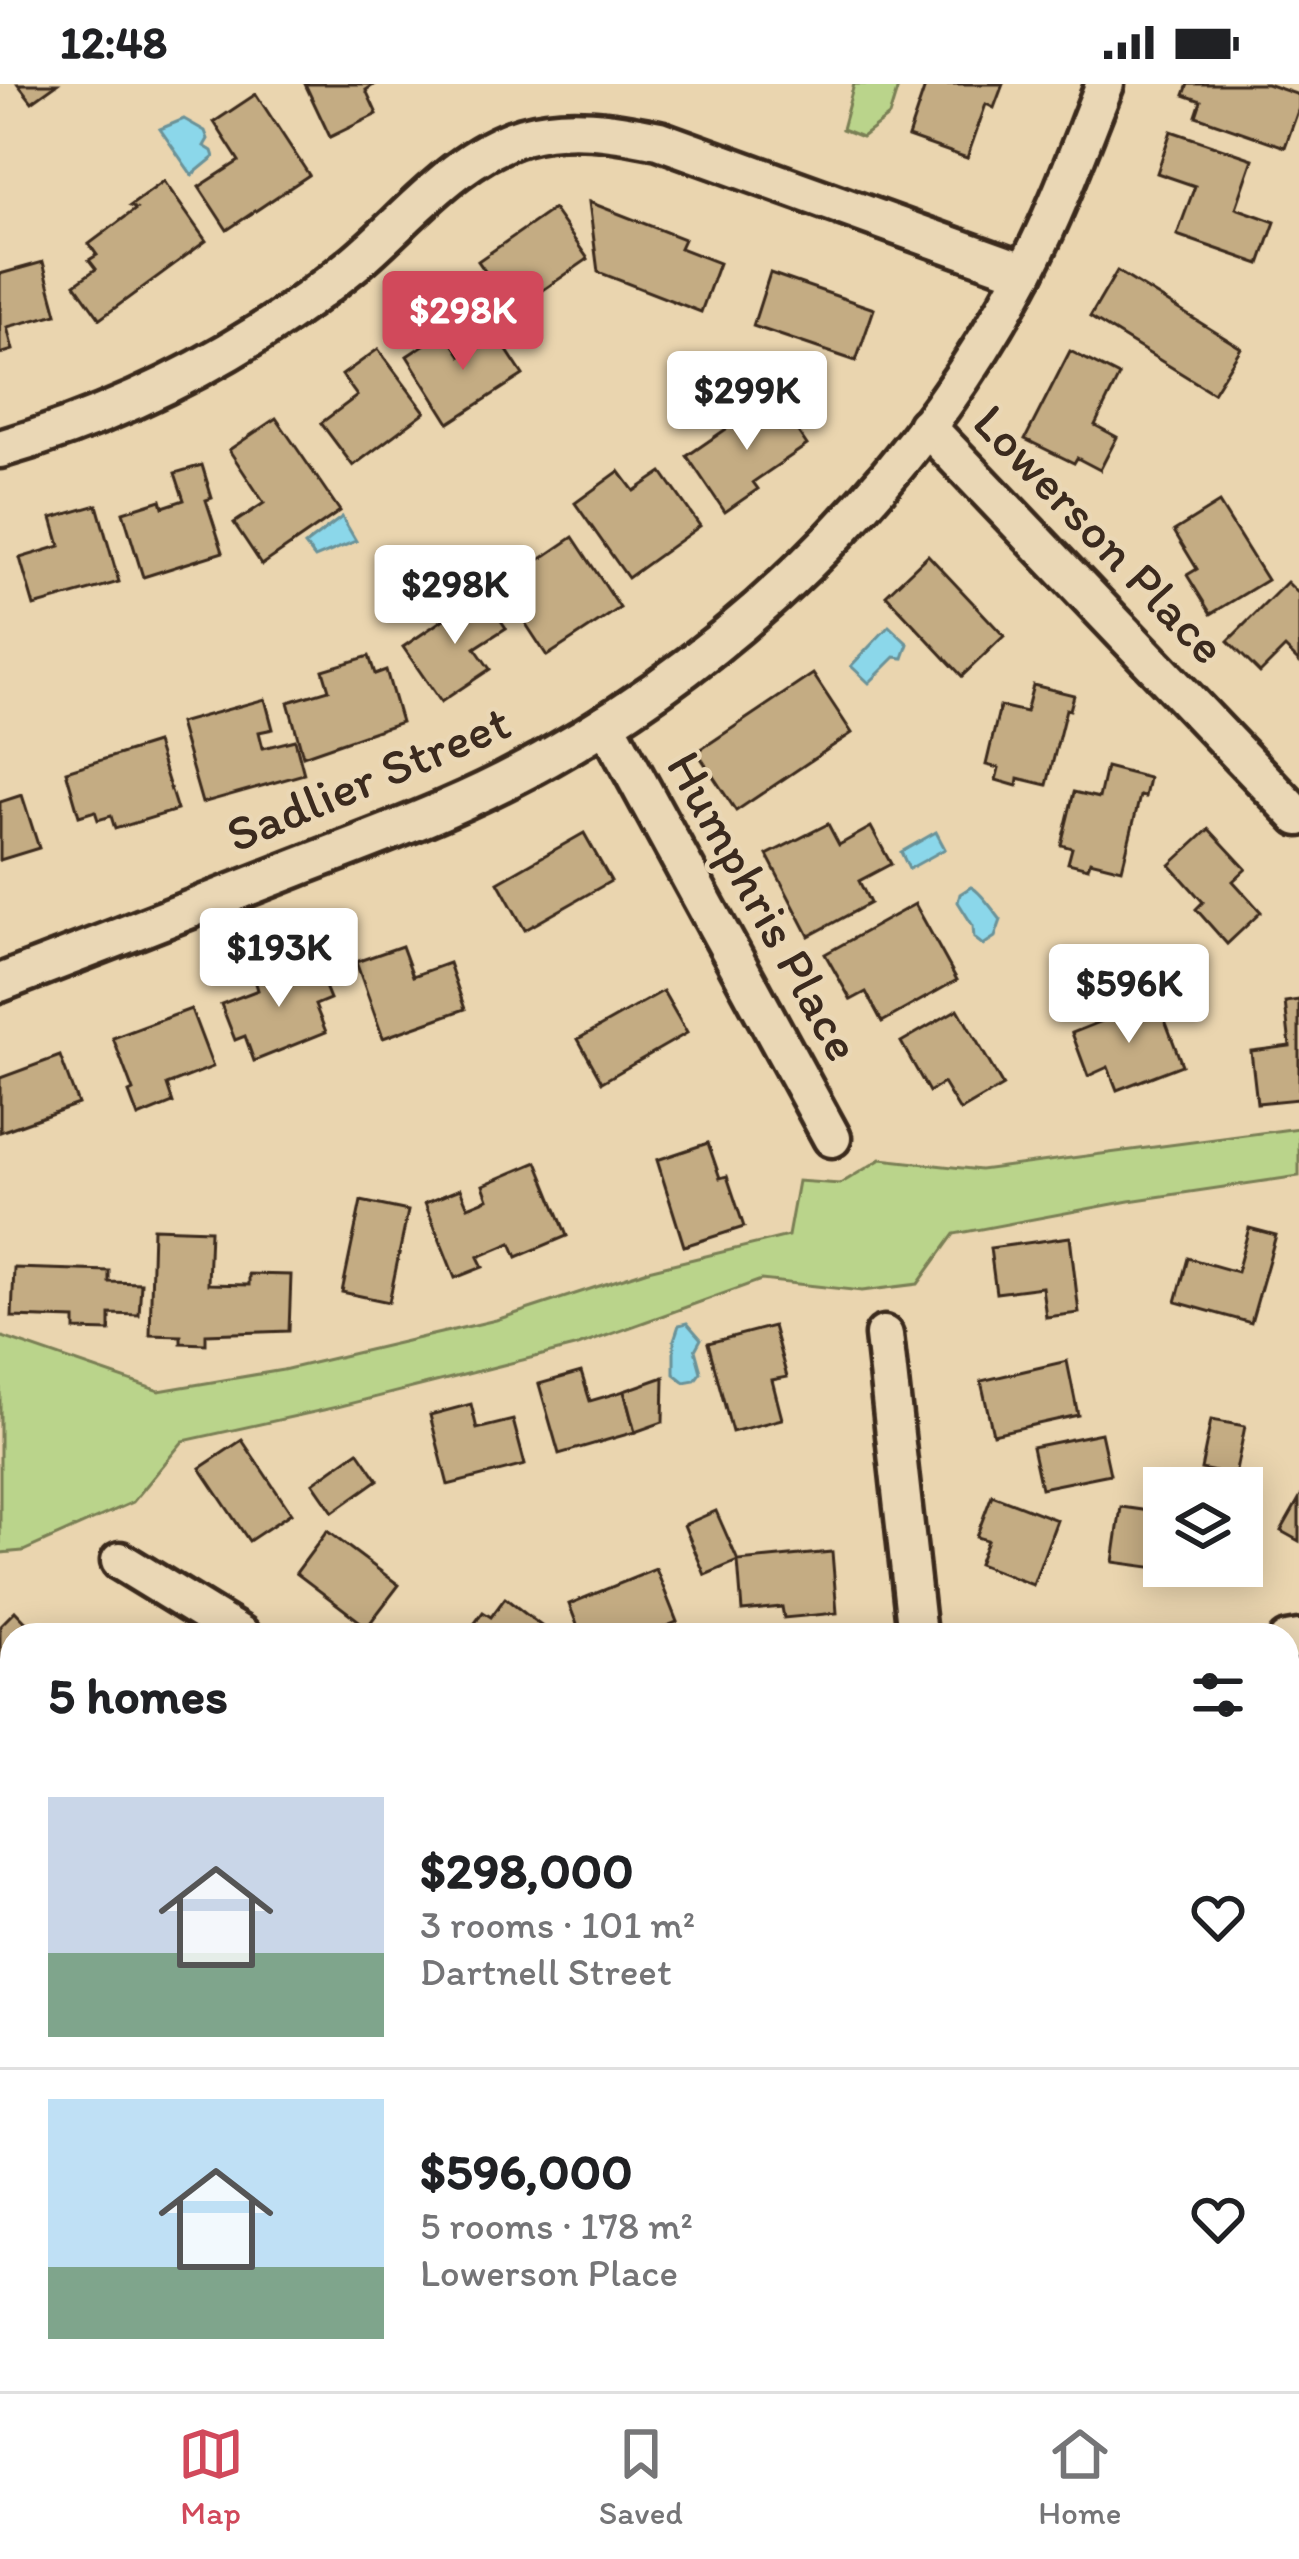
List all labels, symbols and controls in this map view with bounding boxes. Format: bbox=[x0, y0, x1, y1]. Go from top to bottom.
text: 12:48 bbox=[60, 15, 167, 69]
pin: $298K bbox=[379, 271, 547, 373]
text: $298K bbox=[410, 286, 516, 333]
pin: $299K bbox=[663, 351, 831, 453]
text: $299K bbox=[694, 366, 800, 413]
street label: Lowerson Place bbox=[961, 391, 1239, 677]
pin: $298K bbox=[371, 545, 539, 647]
text: $298K bbox=[402, 560, 508, 607]
street label: Sadlier Street bbox=[217, 691, 519, 865]
street label: Humphris Place bbox=[654, 741, 874, 1071]
pin: $193K bbox=[195, 908, 363, 1010]
text: $193K bbox=[227, 923, 331, 970]
pin: $596K bbox=[1045, 944, 1213, 1046]
text: $596K bbox=[1076, 959, 1182, 1006]
map controls bbox=[1143, 1467, 1263, 1587]
button: layers bbox=[1143, 1467, 1263, 1587]
icon: filters bbox=[1185, 1662, 1251, 1728]
text: 5 homes bbox=[48, 1665, 228, 1726]
text: $298,000 bbox=[420, 1840, 634, 1901]
icon: home bbox=[144, 1845, 288, 1989]
icon: heart bbox=[1185, 1884, 1251, 1950]
text: 3 rooms · 101 m² bbox=[420, 1901, 695, 1948]
text: Dartnell Street bbox=[420, 1948, 671, 1995]
text: $596,000 bbox=[420, 2141, 633, 2202]
icon: home bbox=[144, 2147, 288, 2291]
icon: heart bbox=[1185, 2186, 1251, 2252]
text: 5 rooms · 178 m² bbox=[420, 2202, 693, 2249]
text: Lowerson Place bbox=[420, 2249, 678, 2296]
tab: Map bbox=[178, 2421, 244, 2532]
tab: Saved bbox=[599, 2421, 683, 2532]
tab: Home bbox=[1038, 2421, 1121, 2532]

